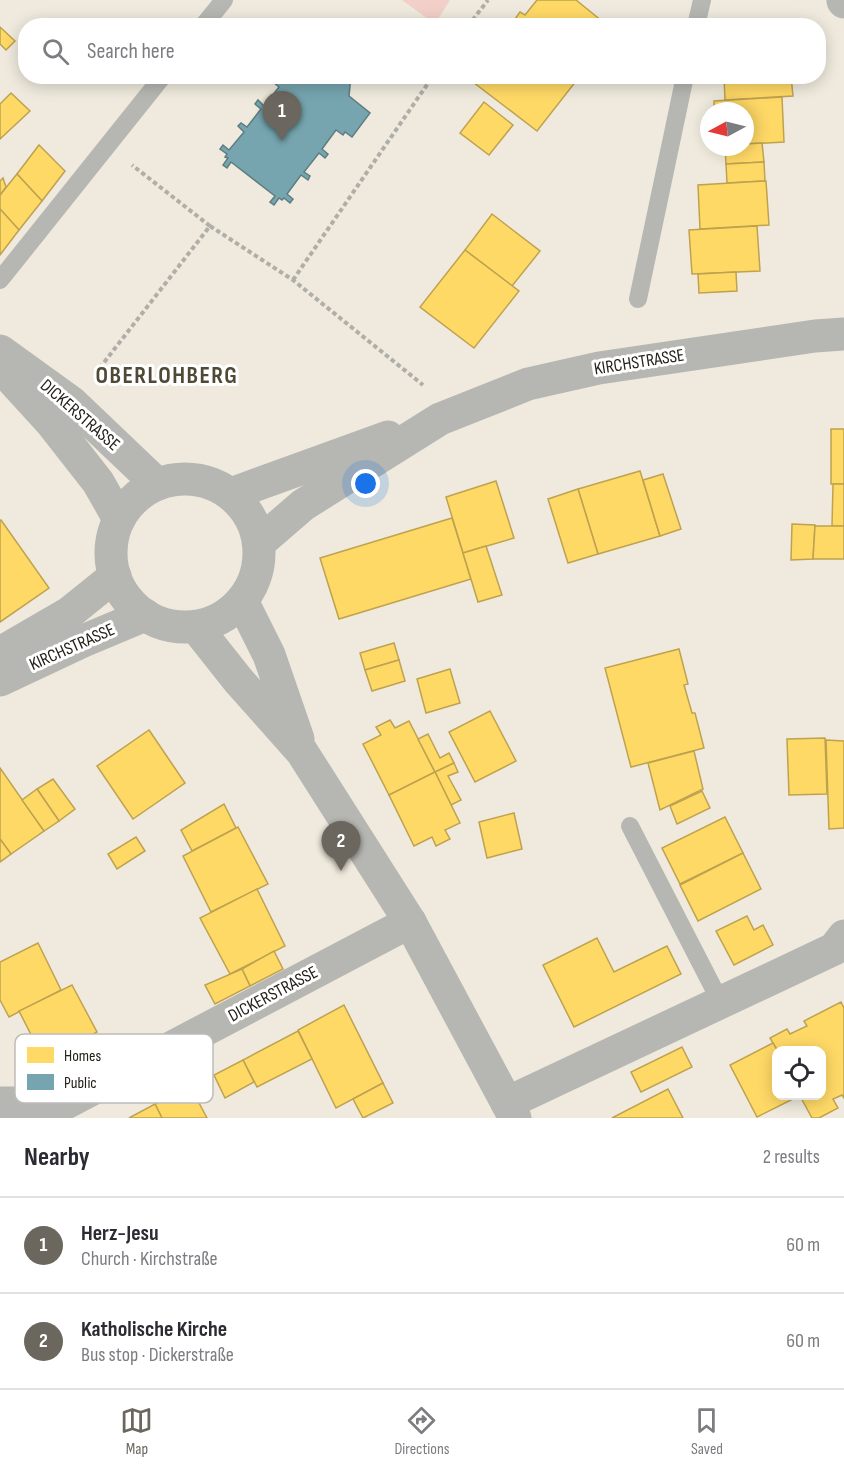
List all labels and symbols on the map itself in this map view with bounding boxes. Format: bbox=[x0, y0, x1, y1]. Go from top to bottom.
pin: 1 bbox=[262, 92, 302, 141]
north arrow bbox=[700, 102, 754, 156]
street label: KIRCHSTRASSE bbox=[592, 345, 686, 379]
district label: OBERLOHBERG bbox=[96, 361, 238, 390]
street label: DICKERSTRASSE bbox=[36, 375, 124, 455]
your location bbox=[351, 469, 380, 498]
street label: KIRCHSTRASSE bbox=[26, 619, 118, 675]
pin: 2 bbox=[322, 822, 360, 871]
street label: DICKERSTRASSE bbox=[225, 962, 321, 1026]
legend bbox=[15, 1034, 213, 1103]
text: Homes bbox=[64, 1047, 101, 1066]
text: Public bbox=[64, 1074, 97, 1093]

